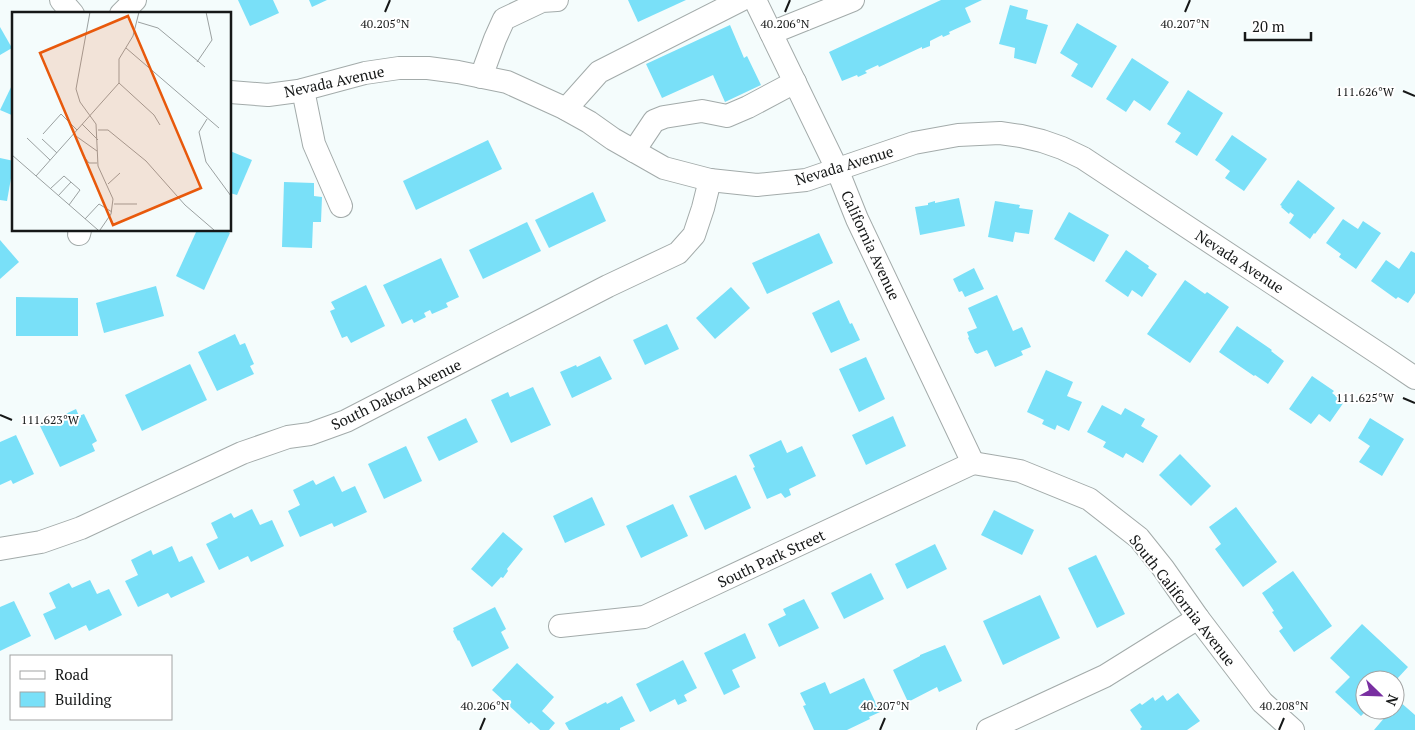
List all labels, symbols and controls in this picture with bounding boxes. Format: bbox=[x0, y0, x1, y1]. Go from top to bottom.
scale bar bbox=[1245, 10, 1311, 42]
inset map bbox=[12, 12, 231, 231]
text: 40.205°N bbox=[360, 16, 410, 31]
text: 40.206°N bbox=[760, 16, 810, 31]
text: 40.207°N bbox=[1160, 16, 1210, 31]
text: 20 m bbox=[1252, 16, 1285, 36]
street label: Nevada Avenue bbox=[282, 61, 386, 101]
text: 111.626°W bbox=[1336, 84, 1395, 99]
street label: Nevada Avenue bbox=[792, 141, 896, 189]
street label: California Avenue bbox=[837, 187, 905, 303]
street label: Nevada Avenue bbox=[1192, 225, 1288, 297]
street label: South Dakota Avenue bbox=[328, 354, 464, 434]
text: 111.625°W bbox=[1336, 390, 1395, 405]
text: 111.623°W bbox=[21, 412, 80, 427]
street label: South Park Street bbox=[714, 524, 828, 592]
street label: South California Avenue bbox=[1125, 530, 1241, 670]
legend bbox=[10, 655, 172, 720]
text: Road bbox=[55, 664, 88, 684]
north arrow bbox=[1355, 670, 1405, 720]
text: Building bbox=[55, 689, 113, 709]
text: N bbox=[1381, 692, 1403, 709]
text: 40.206°N bbox=[460, 698, 510, 713]
text: 40.207°N bbox=[860, 698, 910, 713]
text: 40.208°N bbox=[1259, 698, 1309, 713]

